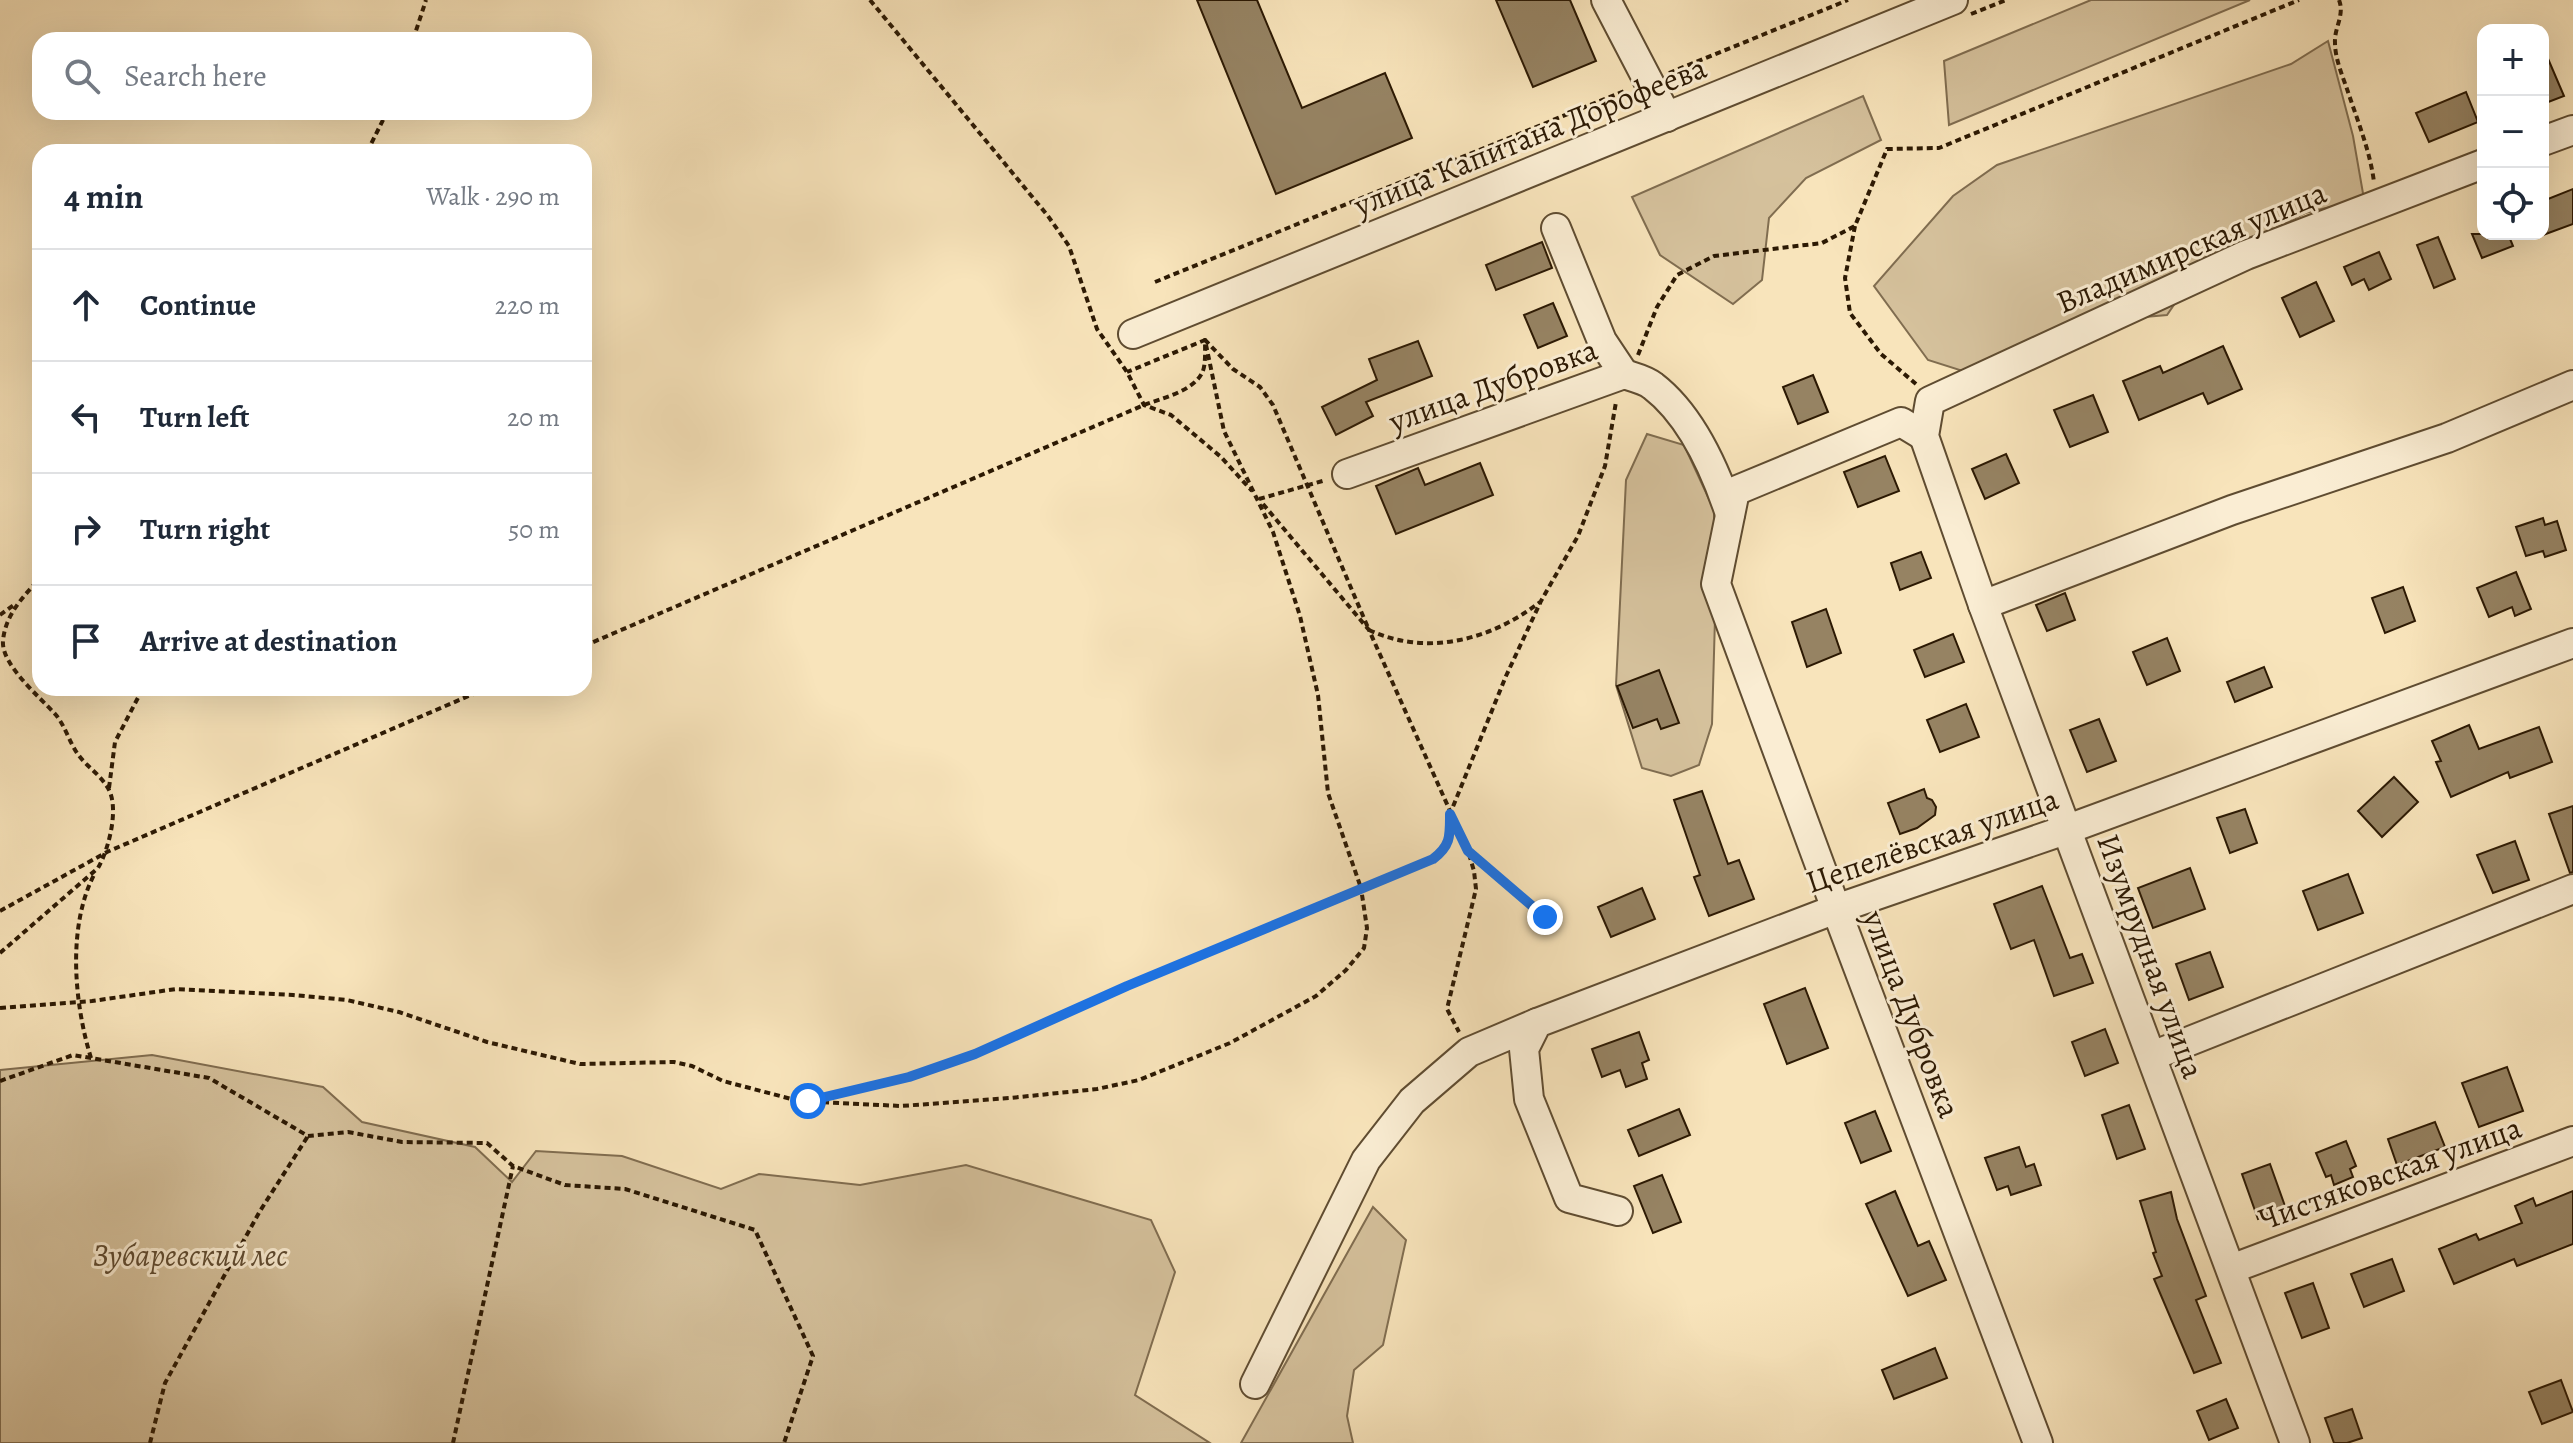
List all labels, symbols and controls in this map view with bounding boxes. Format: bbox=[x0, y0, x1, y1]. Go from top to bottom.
map controls bbox=[2477, 24, 2549, 240]
button: + bbox=[2477, 24, 2549, 96]
search box bbox=[32, 32, 592, 120]
street label: улица Капитана Дорофеева bbox=[1346, 45, 1713, 227]
icon: search bbox=[60, 54, 104, 98]
text: Search here bbox=[124, 56, 267, 96]
button: − bbox=[2477, 96, 2549, 168]
button: locate bbox=[2477, 168, 2549, 240]
street label: Владимирская улица bbox=[2049, 170, 2333, 324]
text: 4 min bbox=[64, 173, 143, 220]
text: Walk · 290 m bbox=[426, 179, 560, 214]
icon: ahead bbox=[64, 283, 108, 327]
text: Continue bbox=[140, 285, 256, 325]
text: 220 m bbox=[495, 288, 560, 323]
street label: улица Дубровка bbox=[1382, 327, 1604, 443]
icon: left bbox=[64, 395, 108, 439]
text: Turn left bbox=[140, 397, 249, 437]
text: 20 m bbox=[507, 400, 560, 435]
icon: right bbox=[64, 507, 108, 551]
text: Turn right bbox=[140, 509, 270, 549]
text: 50 m bbox=[508, 512, 560, 547]
icon: arrive bbox=[64, 619, 108, 663]
text: Arrive at destination bbox=[140, 621, 397, 661]
street label: Цепелёвская улица bbox=[1800, 776, 2064, 904]
street label: Изумрудная улица bbox=[2086, 828, 2216, 1085]
route end bbox=[1527, 899, 1563, 935]
street label: улица Дубровка bbox=[1852, 903, 1972, 1124]
route start bbox=[790, 1083, 826, 1119]
street label: Чистяковская улица bbox=[2253, 1105, 2528, 1241]
park label: Зубаревский лес bbox=[92, 1233, 288, 1277]

